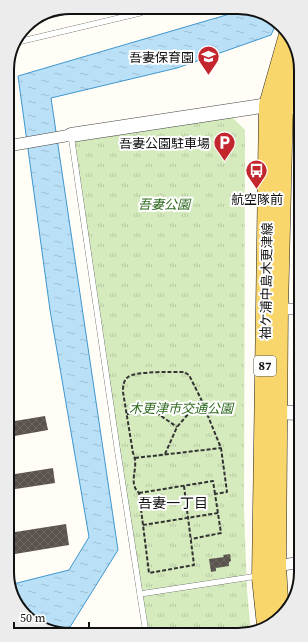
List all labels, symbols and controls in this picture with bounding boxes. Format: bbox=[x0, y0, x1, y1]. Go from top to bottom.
school or university icon: 吾妻保育園 bbox=[196, 44, 222, 77]
place label: 吾妻保育園 bbox=[129, 49, 194, 66]
parking icon: 吾妻公園駐車場 bbox=[212, 130, 238, 163]
place label: 吾妻公園駐車場 bbox=[119, 135, 210, 152]
bus stop icon: 航空隊前 bbox=[244, 158, 270, 191]
place label: 航空隊前 bbox=[231, 191, 283, 208]
park label: 吾妻公園 bbox=[138, 196, 192, 213]
street label: 袖ケ浦中島木更津線 bbox=[257, 222, 276, 340]
road number: 87 bbox=[254, 356, 276, 376]
park label: 木更津市交通公園 bbox=[129, 400, 235, 417]
district label: 吾妻一丁目 bbox=[138, 493, 208, 513]
scale bar bbox=[14, 604, 89, 630]
text: 50 m bbox=[20, 610, 46, 626]

